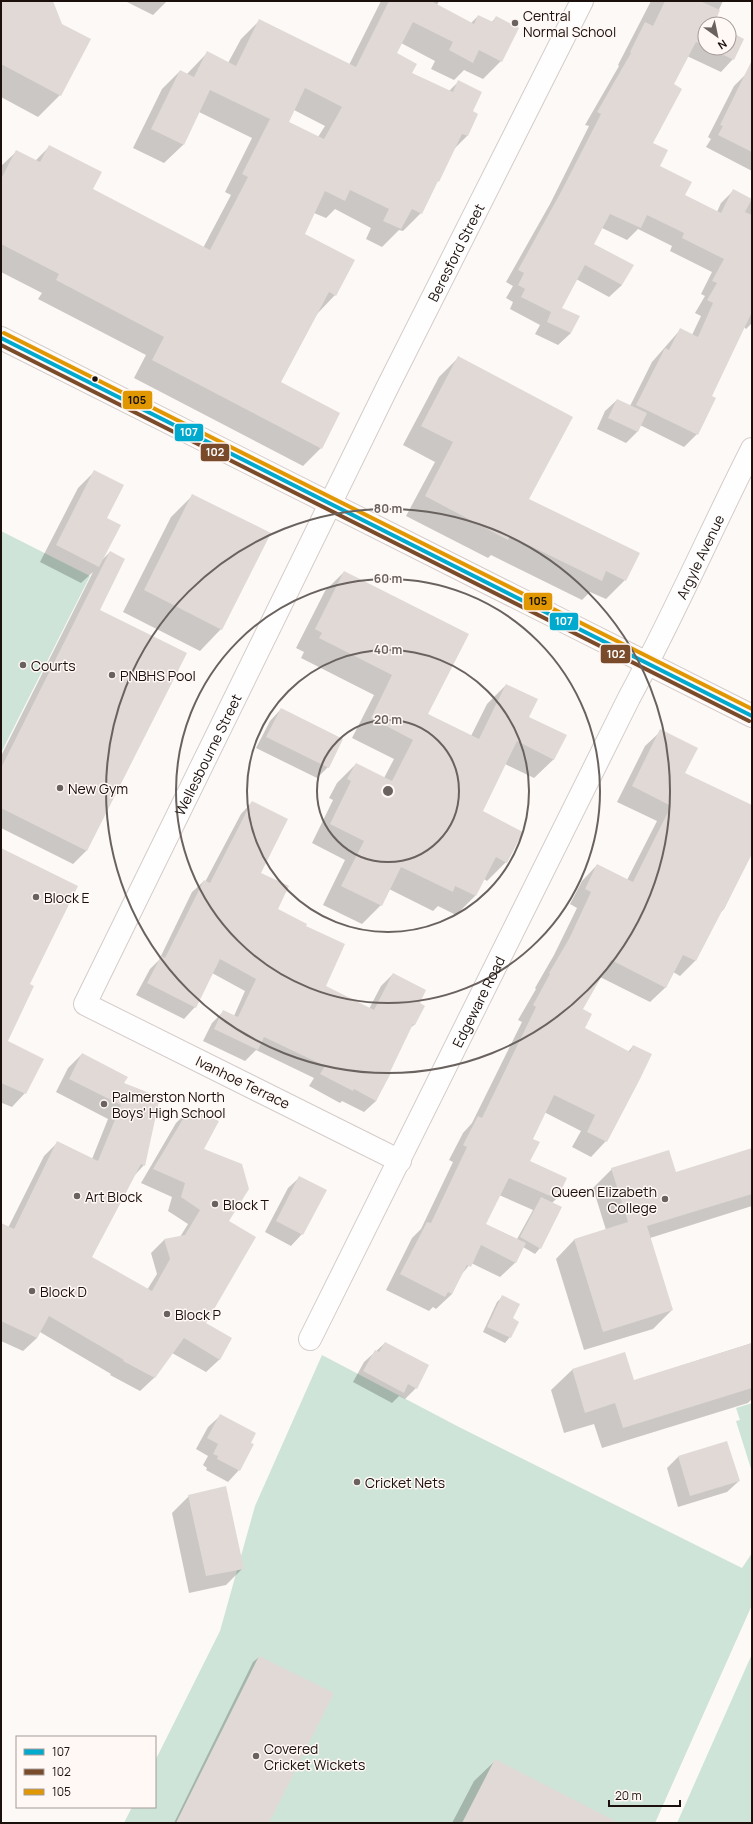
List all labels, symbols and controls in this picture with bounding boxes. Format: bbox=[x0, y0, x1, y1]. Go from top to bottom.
place label: Central Normal School bbox=[523, 6, 616, 41]
north arrow bbox=[697, 16, 737, 56]
marker: Central Normal School bbox=[510, 18, 520, 28]
text: N bbox=[715, 36, 730, 53]
street label: Beresford Street bbox=[423, 200, 488, 304]
unlabelled marker bbox=[90, 374, 100, 384]
line badge: 105 bbox=[122, 390, 153, 410]
text: 105 bbox=[128, 392, 146, 407]
line badge: 107 bbox=[174, 423, 204, 442]
text: 107 bbox=[180, 424, 198, 439]
line badge: 102 bbox=[200, 443, 230, 462]
text: 102 bbox=[206, 444, 224, 459]
text: 80 m bbox=[374, 500, 402, 517]
street label: Argyle Avenue bbox=[671, 511, 728, 602]
text: 60 m bbox=[374, 570, 402, 587]
line badge: 105 bbox=[523, 592, 553, 611]
text: 105 bbox=[529, 593, 547, 608]
line badge: 107 bbox=[549, 612, 579, 631]
text: 107 bbox=[555, 613, 573, 628]
text: 40 m bbox=[374, 641, 402, 658]
line badge: 102 bbox=[600, 644, 631, 664]
text: 102 bbox=[607, 646, 625, 661]
place label: Courts bbox=[31, 656, 76, 675]
marker: Courts bbox=[18, 660, 28, 670]
place label: PNBHS Pool bbox=[120, 666, 196, 685]
marker: PNBHS Pool bbox=[107, 670, 117, 680]
street label: Wellesbourne Street bbox=[170, 690, 245, 818]
text: 20 m bbox=[374, 711, 402, 728]
place label: New Gym bbox=[68, 779, 128, 798]
marker: New Gym bbox=[55, 783, 65, 793]
centre of rings bbox=[381, 784, 395, 798]
place label: Block E bbox=[44, 888, 90, 907]
marker: Block E bbox=[31, 892, 41, 902]
street label: Edgeware Road bbox=[447, 953, 509, 1050]
street label: Ivanhoe Terrace bbox=[193, 1051, 293, 1113]
place label: Palmerston North Boys' High School bbox=[112, 1087, 226, 1122]
marker: Palmerston North Boys' High School bbox=[99, 1099, 109, 1109]
place label: Queen Elizabeth College bbox=[552, 1182, 657, 1217]
place label: Art Block bbox=[85, 1187, 143, 1206]
marker: Art Block bbox=[72, 1191, 82, 1201]
marker: Queen Elizabeth College bbox=[660, 1194, 670, 1204]
place label: Block T bbox=[223, 1195, 270, 1214]
marker: Block T bbox=[210, 1199, 220, 1209]
place label: Block D bbox=[40, 1282, 87, 1301]
marker: Block D bbox=[27, 1286, 37, 1296]
place label: Block P bbox=[175, 1305, 222, 1324]
marker: Block P bbox=[162, 1309, 172, 1319]
place label: Cricket Nets bbox=[365, 1473, 445, 1492]
marker: Cricket Nets bbox=[352, 1477, 362, 1487]
legend bbox=[16, 1736, 156, 1808]
place label: Covered Cricket Wickets bbox=[264, 1739, 365, 1774]
text: 107 bbox=[52, 1743, 70, 1760]
marker: Covered Cricket Wickets bbox=[251, 1751, 261, 1761]
text: 102 bbox=[52, 1763, 71, 1780]
scale bar bbox=[609, 1782, 680, 1808]
text: 105 bbox=[52, 1783, 71, 1800]
text: 20 m bbox=[615, 1787, 642, 1804]

